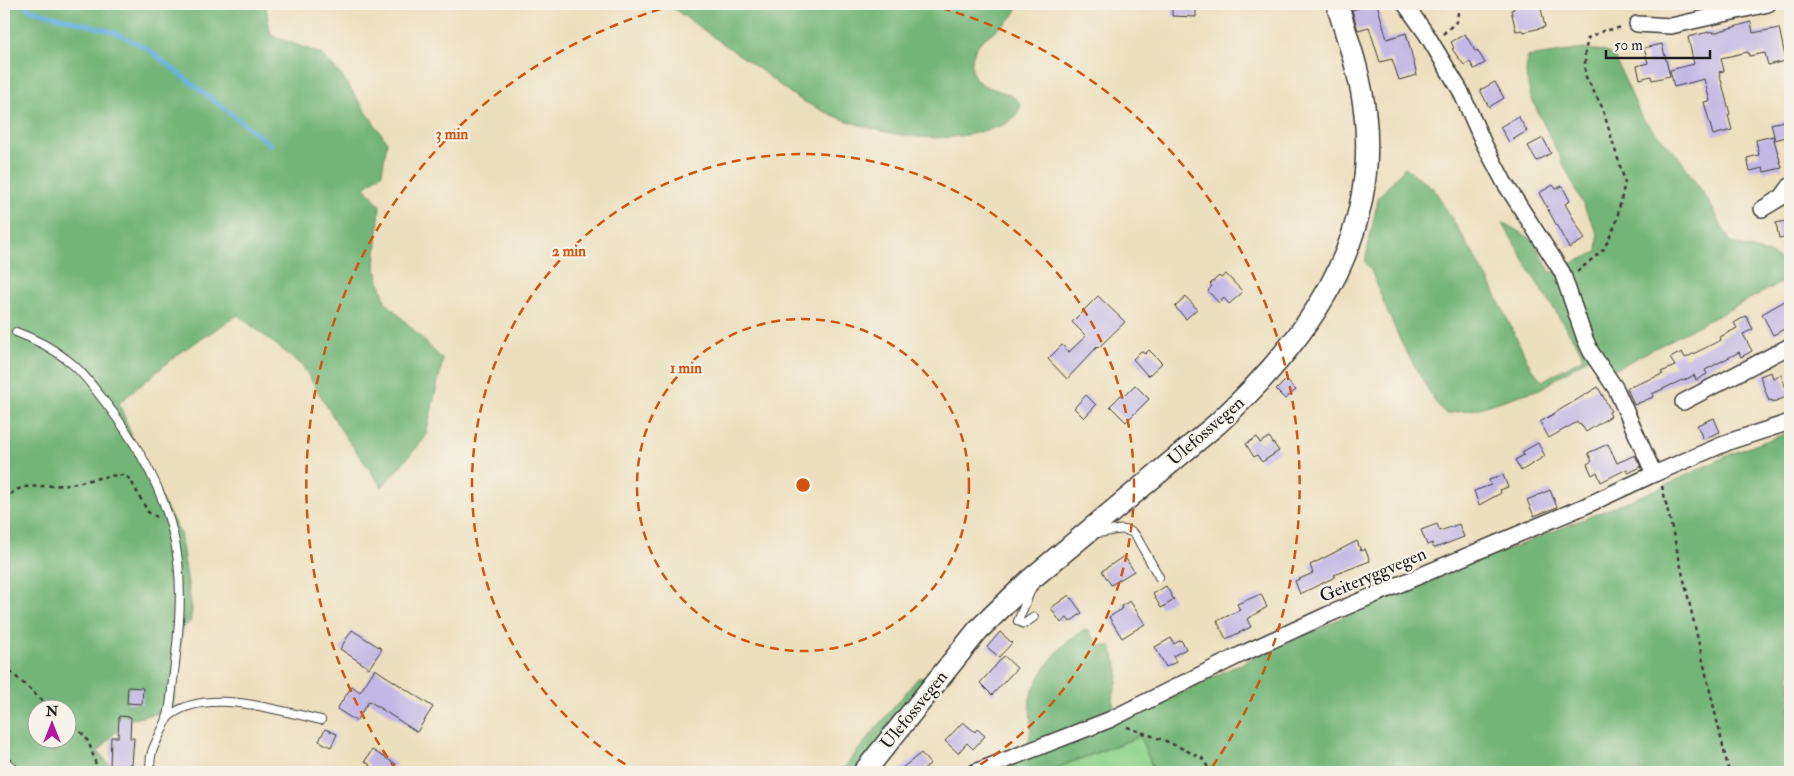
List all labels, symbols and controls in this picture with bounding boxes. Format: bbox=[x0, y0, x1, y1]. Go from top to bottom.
scale bar bbox=[1606, 28, 1710, 60]
text: 50 m bbox=[1614, 36, 1643, 55]
text: 3 min bbox=[436, 125, 468, 144]
text: 2 min bbox=[552, 242, 586, 261]
text: 1 min bbox=[670, 359, 702, 378]
street label: Ulefossvegen bbox=[1163, 391, 1249, 471]
centre of rings bbox=[794, 476, 812, 494]
street label: Geiteryggvegen bbox=[1316, 542, 1430, 608]
street label: Ulefossvegen bbox=[875, 666, 953, 754]
north arrow bbox=[28, 698, 78, 748]
text: N bbox=[45, 703, 59, 720]

